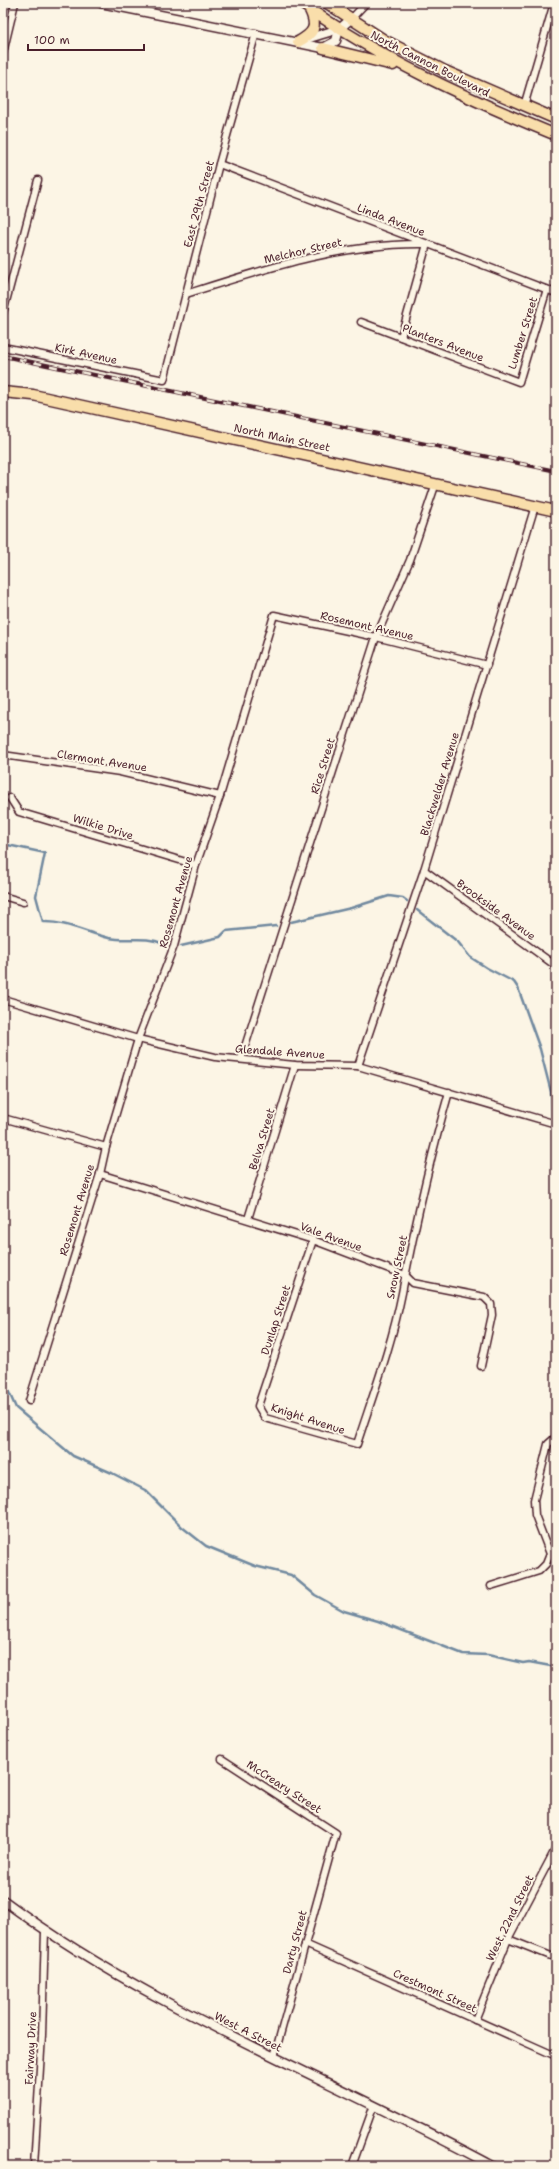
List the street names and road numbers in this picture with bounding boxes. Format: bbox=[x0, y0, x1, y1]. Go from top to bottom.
street label: North Cannon Boulevard bbox=[368, 27, 492, 101]
street label: East 29th Street bbox=[180, 159, 218, 249]
street label: Linda Avenue bbox=[355, 200, 427, 240]
street label: Melchor Street bbox=[262, 235, 344, 267]
street label: Lumber Street bbox=[505, 295, 541, 371]
street label: Planters Avenue bbox=[400, 321, 486, 365]
street label: Kirk Avenue bbox=[53, 340, 119, 368]
street label: North Main Street bbox=[232, 420, 332, 456]
street label: Rosemont Avenue bbox=[319, 608, 415, 644]
street label: Blackwelder Avenue bbox=[417, 730, 463, 838]
street label: Rice Street bbox=[307, 736, 339, 796]
street label: Clermont Avenue bbox=[56, 746, 148, 776]
street label: Wilkie Drive bbox=[71, 811, 135, 843]
street label: Rosemont Avenue bbox=[156, 854, 196, 950]
street label: Brookside Avenue bbox=[453, 876, 539, 944]
street label: Glendale Avenue bbox=[235, 1041, 325, 1063]
street label: Belva Street bbox=[245, 1106, 279, 1172]
street label: Rosemont Avenue bbox=[56, 1162, 98, 1258]
street label: Vale Avenue bbox=[298, 1219, 364, 1255]
street label: Snow Street bbox=[383, 1234, 411, 1300]
street label: Dunlap Street bbox=[258, 1283, 294, 1357]
street label: Knight Avenue bbox=[269, 1400, 347, 1438]
street label: McCreary Street bbox=[243, 1757, 325, 1817]
street label: West 22nd Street bbox=[483, 1872, 537, 1964]
street label: Darty Street bbox=[279, 1908, 311, 1976]
street label: Crestmont Street bbox=[391, 1966, 480, 2016]
street label: West A Street bbox=[212, 2008, 285, 2056]
street label: Fairway Drive bbox=[22, 2011, 40, 2085]

